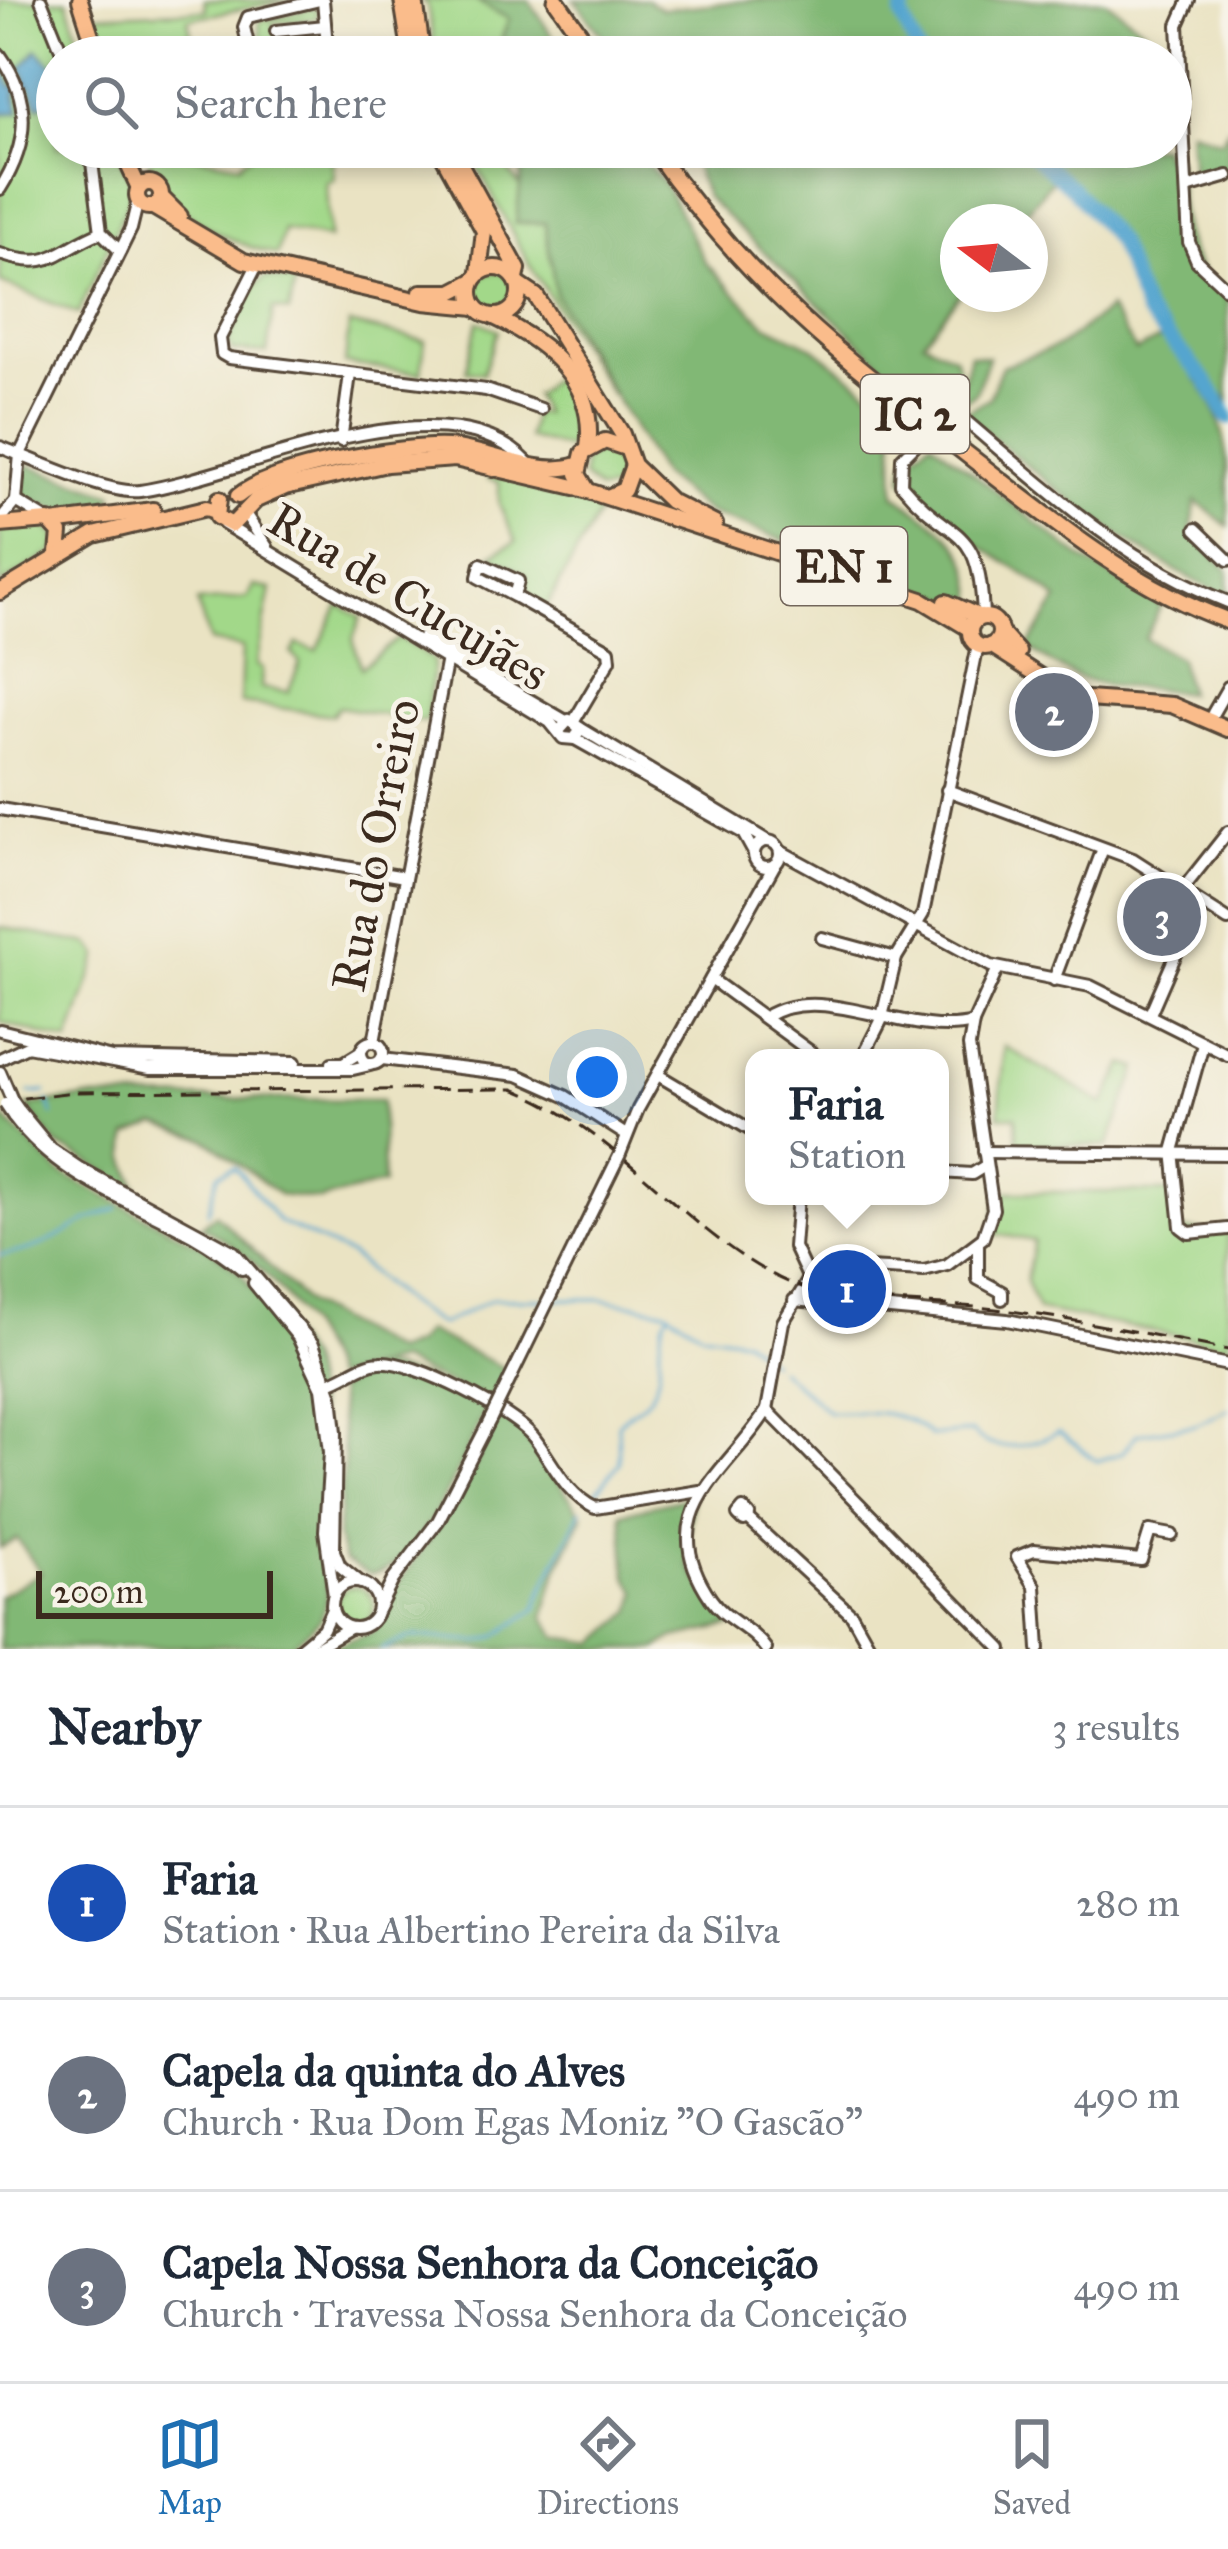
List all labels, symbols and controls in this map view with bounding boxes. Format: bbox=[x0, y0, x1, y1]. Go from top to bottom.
search box bbox=[36, 36, 1192, 168]
icon: search bbox=[78, 69, 144, 135]
text: Search here bbox=[174, 75, 387, 130]
north arrow bbox=[940, 204, 1048, 312]
road number: IC 2 bbox=[861, 375, 969, 453]
street label: Rua de Cucujães bbox=[257, 489, 560, 703]
road number: EN 1 bbox=[781, 527, 907, 605]
pin: 2 bbox=[1015, 667, 1093, 757]
street label: Rua do Orreiro bbox=[318, 694, 433, 996]
pin: 3 bbox=[1123, 872, 1201, 962]
your location bbox=[567, 1047, 627, 1107]
popup bbox=[745, 1049, 949, 1205]
text: Faria bbox=[788, 1076, 884, 1131]
text: Station bbox=[788, 1131, 906, 1179]
pin: 1 bbox=[808, 1244, 886, 1334]
scale bar bbox=[36, 1565, 273, 1618]
text: 200 m bbox=[54, 1572, 144, 1612]
text: Nearby bbox=[48, 1696, 200, 1758]
text: 3 results bbox=[1052, 1703, 1180, 1751]
text: Faria bbox=[162, 1851, 258, 1906]
text: 1 bbox=[79, 1879, 95, 1927]
text: 280 m bbox=[1076, 1879, 1180, 1927]
text: Station · Rua Albertino Pereira da Silva bbox=[162, 1906, 780, 1954]
text: Capela da quinta do Alves bbox=[162, 2043, 625, 2098]
text: 2 bbox=[77, 2071, 97, 2119]
text: 490 m bbox=[1073, 2071, 1180, 2119]
text: Church · Rua Dom Egas Moniz "O Gascão" bbox=[162, 2098, 863, 2146]
text: Capela Nossa Senhora da Conceição bbox=[162, 2235, 818, 2290]
text: 3 bbox=[79, 2263, 95, 2311]
text: 490 m bbox=[1073, 2263, 1180, 2311]
text: Church · Travessa Nossa Senhora da Conceição bbox=[162, 2290, 908, 2338]
tab: Map bbox=[157, 2411, 223, 2523]
tab: Directions bbox=[537, 2411, 679, 2523]
tab: Saved bbox=[993, 2411, 1071, 2523]

